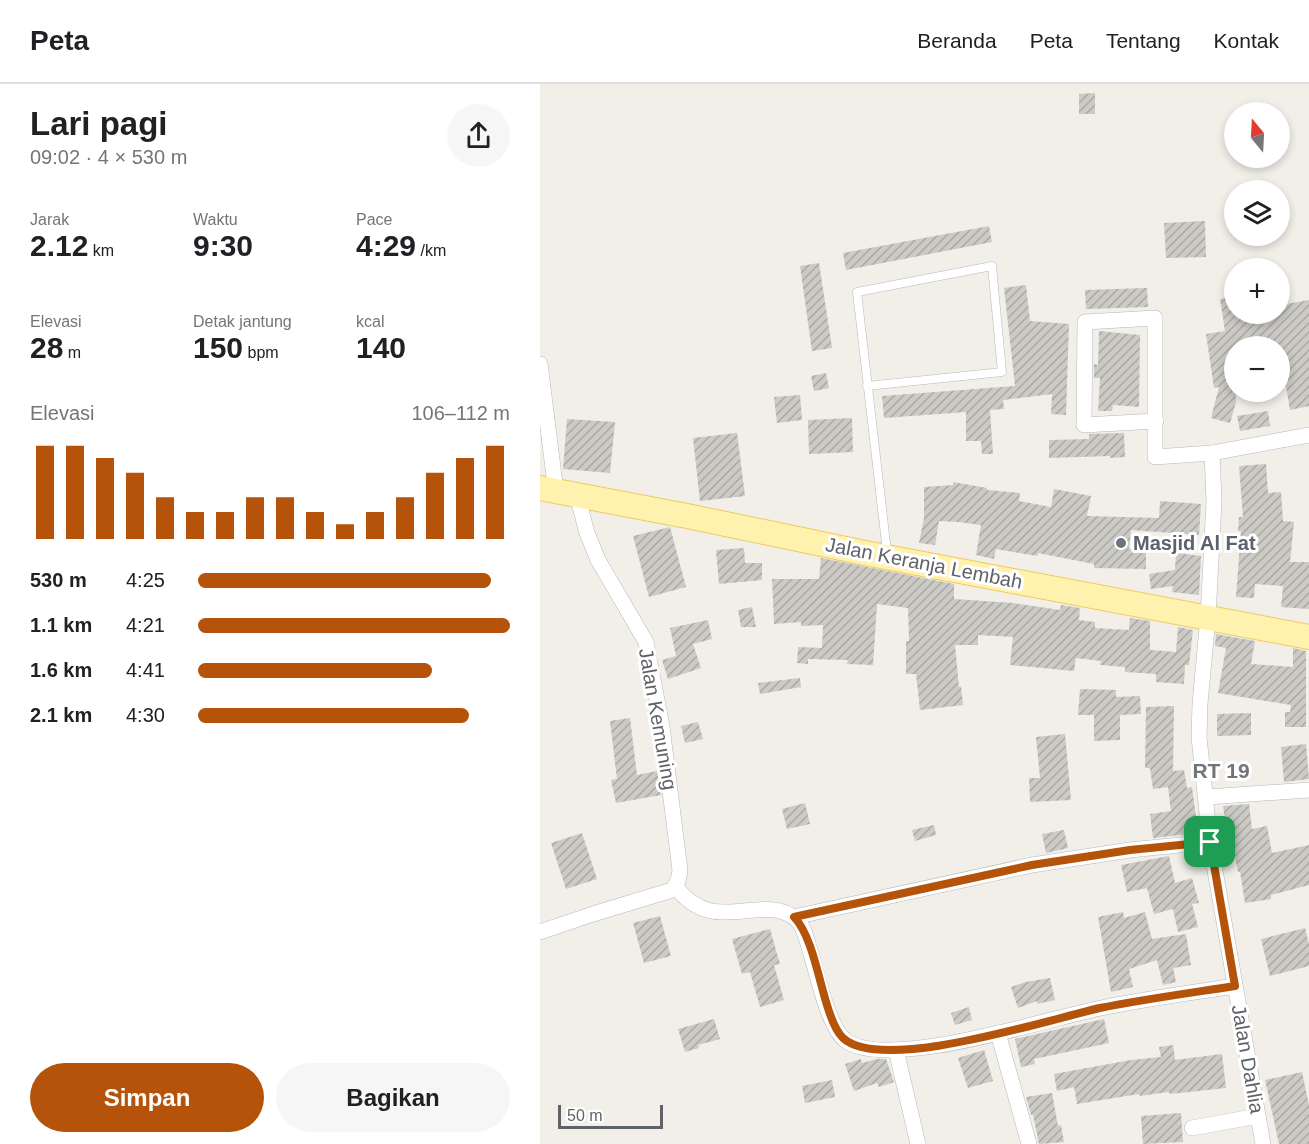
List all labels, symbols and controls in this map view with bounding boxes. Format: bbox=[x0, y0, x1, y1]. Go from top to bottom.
text: Peta bbox=[30, 25, 89, 56]
text: Beranda bbox=[917, 29, 997, 52]
text: Peta bbox=[1030, 29, 1073, 52]
text: Tentang bbox=[1106, 29, 1181, 52]
text: Kontak bbox=[1214, 29, 1279, 52]
north arrow bbox=[1224, 102, 1290, 168]
map controls bbox=[1224, 102, 1290, 402]
button: share bbox=[447, 104, 510, 167]
text: Lari pagi bbox=[30, 105, 168, 142]
text: 09:02 · 4 × 530 m bbox=[30, 146, 187, 168]
button: layers bbox=[1224, 180, 1290, 246]
text: Jarak bbox=[30, 211, 69, 228]
text: Waktu bbox=[193, 211, 238, 228]
text: Pace bbox=[356, 211, 392, 228]
text: 2.12 bbox=[30, 229, 88, 262]
text: 9:30 bbox=[193, 229, 253, 262]
text: 4:29 bbox=[356, 229, 416, 262]
text: km bbox=[88, 242, 114, 259]
text: /km bbox=[416, 242, 446, 259]
button: + bbox=[1224, 258, 1290, 324]
text: Elevasi bbox=[30, 313, 82, 330]
text: Detak jantung bbox=[193, 313, 292, 330]
text: kcal bbox=[356, 313, 384, 330]
text: 28 bbox=[30, 331, 63, 364]
text: 150 bbox=[193, 331, 243, 364]
text: 140 bbox=[356, 331, 406, 364]
button: − bbox=[1224, 336, 1290, 402]
text: m bbox=[63, 344, 81, 361]
text: bpm bbox=[243, 344, 279, 361]
text: Elevasi bbox=[30, 402, 94, 424]
text: 106–112 m bbox=[411, 402, 510, 424]
place label: Masjid Al Fat bbox=[1133, 532, 1256, 554]
street label: Jalan Keranja Lembah bbox=[824, 533, 1024, 593]
marker: Masjid Al Fat bbox=[1114, 536, 1128, 550]
text: 530 m bbox=[30, 569, 87, 591]
text: 4:25 bbox=[126, 569, 165, 591]
text: 1.1 km bbox=[30, 614, 92, 636]
text: 4:21 bbox=[126, 614, 165, 636]
street label: Jalan Kemuning bbox=[635, 646, 681, 792]
text: 1.6 km bbox=[30, 659, 92, 681]
text: 4:41 bbox=[126, 659, 165, 681]
text: 2.1 km bbox=[30, 704, 92, 726]
text: 4:30 bbox=[126, 704, 165, 726]
district label: RT 19 bbox=[1192, 759, 1250, 782]
pin bbox=[1184, 816, 1235, 867]
icon: arrive bbox=[1193, 825, 1226, 858]
street label: Jalan Dahlia bbox=[1228, 1003, 1269, 1116]
button: Simpan bbox=[30, 1063, 264, 1132]
button: Bagikan bbox=[276, 1063, 510, 1132]
scale bar bbox=[558, 1102, 663, 1130]
text: 50 m bbox=[567, 1107, 603, 1124]

